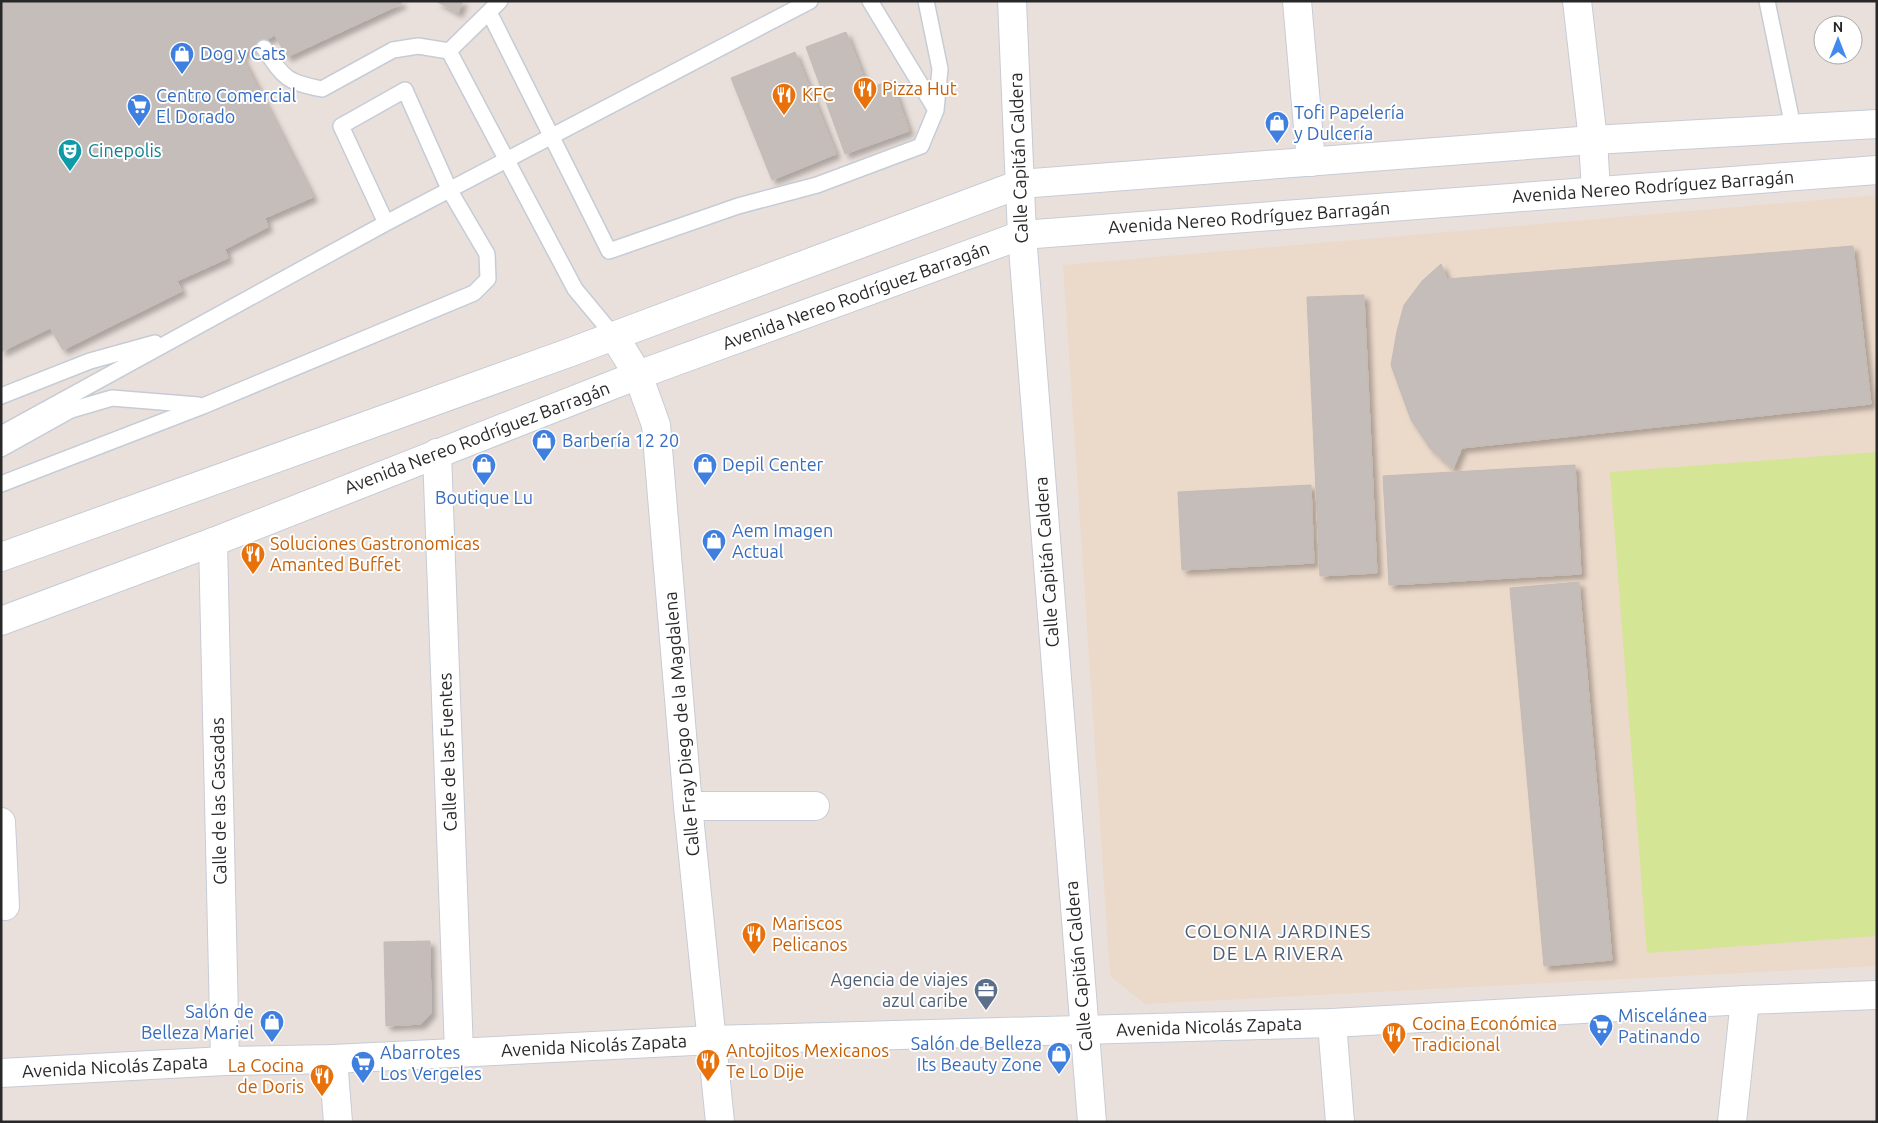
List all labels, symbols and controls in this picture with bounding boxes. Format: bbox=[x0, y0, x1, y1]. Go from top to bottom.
north arrow bbox=[1813, 15, 1863, 65]
text: N bbox=[1833, 19, 1843, 35]
shop icon: Dog y Cats bbox=[169, 41, 195, 75]
place label: Dog y Cats bbox=[200, 43, 286, 63]
street label: Calle Capitán Caldera bbox=[1005, 72, 1031, 244]
restaurant icon: Pizza Hut bbox=[852, 76, 878, 110]
place label: Pizza Hut bbox=[882, 78, 957, 98]
restaurant icon: KFC bbox=[771, 82, 797, 116]
place label: KFC bbox=[802, 84, 833, 104]
place label: Centro Comercial El Dorado bbox=[156, 85, 297, 126]
supermarket icon: Centro Comercial El Dorado bbox=[126, 93, 152, 127]
place label: Tofi Papelería y Dulcería bbox=[1294, 102, 1404, 143]
shop icon: Tofi Papelería y Dulcería bbox=[1264, 110, 1290, 144]
theatre icon: Cinepolis bbox=[57, 138, 83, 172]
place label: Cinepolis bbox=[88, 140, 162, 160]
street label: Avenida Nereo Rodríguez Barragán bbox=[1511, 166, 1795, 206]
street label: Avenida Nereo Rodríguez Barragán bbox=[1107, 197, 1391, 237]
street label: Avenida Nereo Rodríguez Barragán bbox=[719, 237, 992, 353]
street label: Avenida Nereo Rodríguez Barragán bbox=[341, 377, 612, 497]
shop icon: Barbería 12 20 bbox=[531, 428, 557, 462]
place label: Barbería 12 20 bbox=[562, 430, 679, 450]
shop icon: Boutique Lu bbox=[471, 452, 497, 486]
shop icon: Depil Center bbox=[692, 452, 718, 486]
place label: Depil Center bbox=[722, 454, 824, 474]
street label: Calle Capitán Caldera bbox=[1030, 476, 1062, 648]
place label: Boutique Lu bbox=[435, 487, 533, 507]
place label: Aem Imagen Actual bbox=[732, 520, 833, 561]
shop icon: Aem Imagen Actual bbox=[701, 528, 727, 562]
place label: Soluciones Gastronomicas Amanted Buffet bbox=[270, 533, 480, 574]
restaurant icon: Soluciones Gastronomicas Amanted Buffet bbox=[240, 541, 266, 575]
street label: Calle Fray Diego de la Magdalena bbox=[659, 591, 703, 857]
street label: Calle de las Fuentes bbox=[434, 672, 460, 832]
street label: Calle de las Cascadas bbox=[207, 717, 229, 885]
street label: Calle Capitán Caldera bbox=[1061, 880, 1095, 1052]
place label: Mariscos Pelicanos bbox=[772, 913, 848, 954]
district label: COLONIA JARDINES DE LA RIVERA bbox=[1184, 920, 1372, 964]
restaurant icon: Mariscos Pelicanos bbox=[741, 921, 767, 955]
place label: Agencia de viajes azul caribe bbox=[831, 969, 968, 1010]
office icon: Agencia de viajes azul caribe bbox=[973, 977, 999, 1011]
place label: Salón de Belleza Mariel bbox=[141, 1001, 254, 1042]
place label: Miscelánea Patinando bbox=[1618, 1005, 1708, 1046]
shop icon: Salón de Belleza Mariel bbox=[259, 1009, 285, 1043]
street label: Avenida Nicolás Zapata bbox=[1116, 1013, 1302, 1039]
place label: Cocina Económica Tradicional bbox=[1412, 1013, 1557, 1054]
supermarket icon: Miscelánea Patinando bbox=[1588, 1013, 1614, 1047]
restaurant icon: Cocina Económica Tradicional bbox=[1381, 1021, 1407, 1055]
street label: Avenida Nicolás Zapata bbox=[500, 1030, 687, 1060]
place label: Salón de Belleza Its Beauty Zone bbox=[911, 1033, 1042, 1074]
place label: Antojitos Mexicanos Te Lo Dije bbox=[726, 1040, 889, 1081]
shop icon: Salón de Belleza Its Beauty Zone bbox=[1046, 1041, 1072, 1075]
place label: Abarrotes Los Vergeles bbox=[380, 1042, 482, 1083]
restaurant icon: Antojitos Mexicanos Te Lo Dije bbox=[695, 1048, 721, 1082]
supermarket icon: Abarrotes Los Vergeles bbox=[350, 1050, 376, 1084]
street label: Avenida Nicolás Zapata bbox=[21, 1051, 208, 1081]
place label: La Cocina de Doris bbox=[228, 1055, 304, 1096]
restaurant icon: La Cocina de Doris bbox=[309, 1063, 335, 1097]

